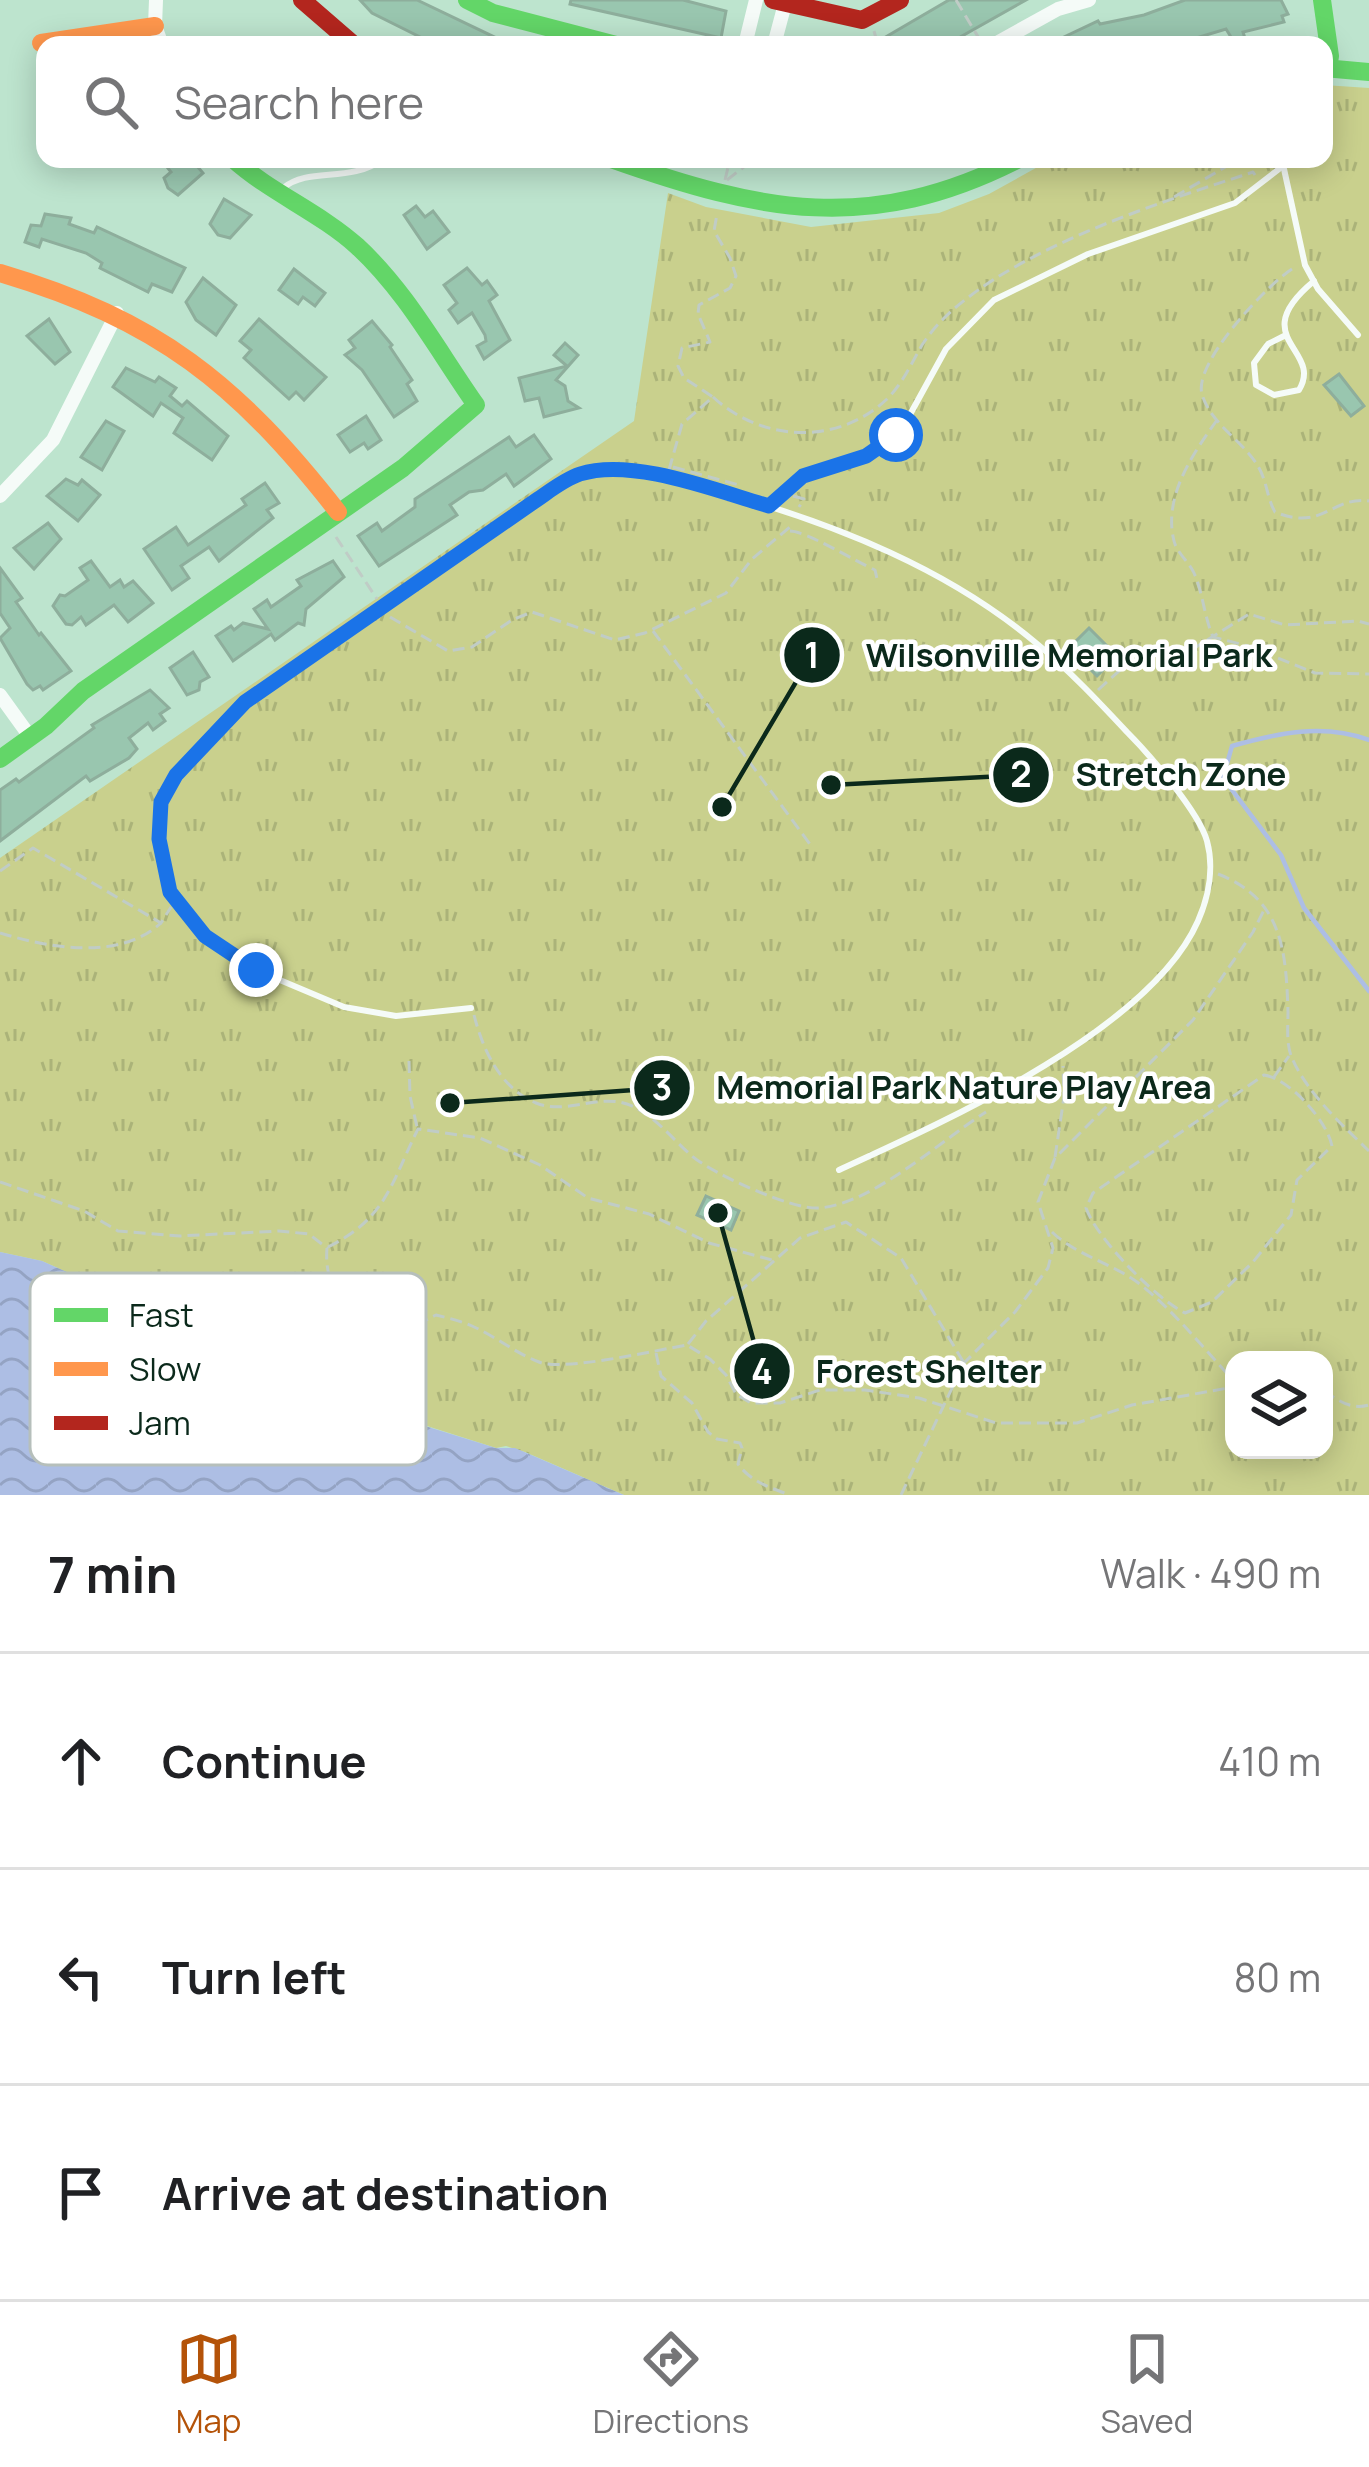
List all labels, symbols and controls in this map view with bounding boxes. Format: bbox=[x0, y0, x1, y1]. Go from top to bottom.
search box bbox=[36, 36, 1333, 168]
icon: search bbox=[78, 69, 144, 135]
text: Search here bbox=[174, 71, 424, 133]
route start bbox=[869, 408, 923, 462]
callout: Wilsonville Memorial Park bbox=[782, 620, 1297, 689]
text: 1 bbox=[804, 630, 820, 679]
text: Wilsonville Memorial Park bbox=[866, 632, 1274, 677]
callout: Stretch Zone bbox=[991, 740, 1310, 809]
text: 2 bbox=[1010, 749, 1032, 798]
text: Stretch Zone bbox=[1076, 751, 1286, 796]
route end bbox=[229, 943, 283, 997]
callout: Memorial Park Nature Play Area bbox=[632, 1053, 1236, 1122]
text: 3 bbox=[652, 1062, 672, 1111]
text: Memorial Park Nature Play Area bbox=[716, 1064, 1212, 1109]
legend bbox=[30, 1273, 426, 1465]
text: Fast bbox=[129, 1292, 194, 1337]
callout: Forest Shelter bbox=[732, 1337, 1066, 1406]
text: Slow bbox=[129, 1346, 201, 1391]
text: 4 bbox=[751, 1346, 773, 1395]
text: Forest Shelter bbox=[816, 1348, 1042, 1393]
map controls bbox=[1225, 1351, 1333, 1459]
button: layers bbox=[1225, 1351, 1333, 1459]
text: Jam bbox=[129, 1400, 191, 1445]
text: 7 min bbox=[48, 1539, 177, 1608]
text: Walk · 490 m bbox=[1100, 1546, 1321, 1600]
icon: ahead bbox=[48, 1728, 114, 1794]
text: Continue bbox=[162, 1730, 367, 1792]
text: 410 m bbox=[1218, 1734, 1321, 1788]
icon: left bbox=[48, 1944, 114, 2010]
text: Turn left bbox=[162, 1946, 347, 2008]
text: 80 m bbox=[1234, 1950, 1321, 2004]
icon: arrive bbox=[48, 2160, 114, 2226]
text: Arrive at destination bbox=[162, 2162, 609, 2224]
tab: Map bbox=[176, 2326, 242, 2443]
tab: Directions bbox=[593, 2326, 749, 2443]
tab: Saved bbox=[1100, 2326, 1193, 2443]

